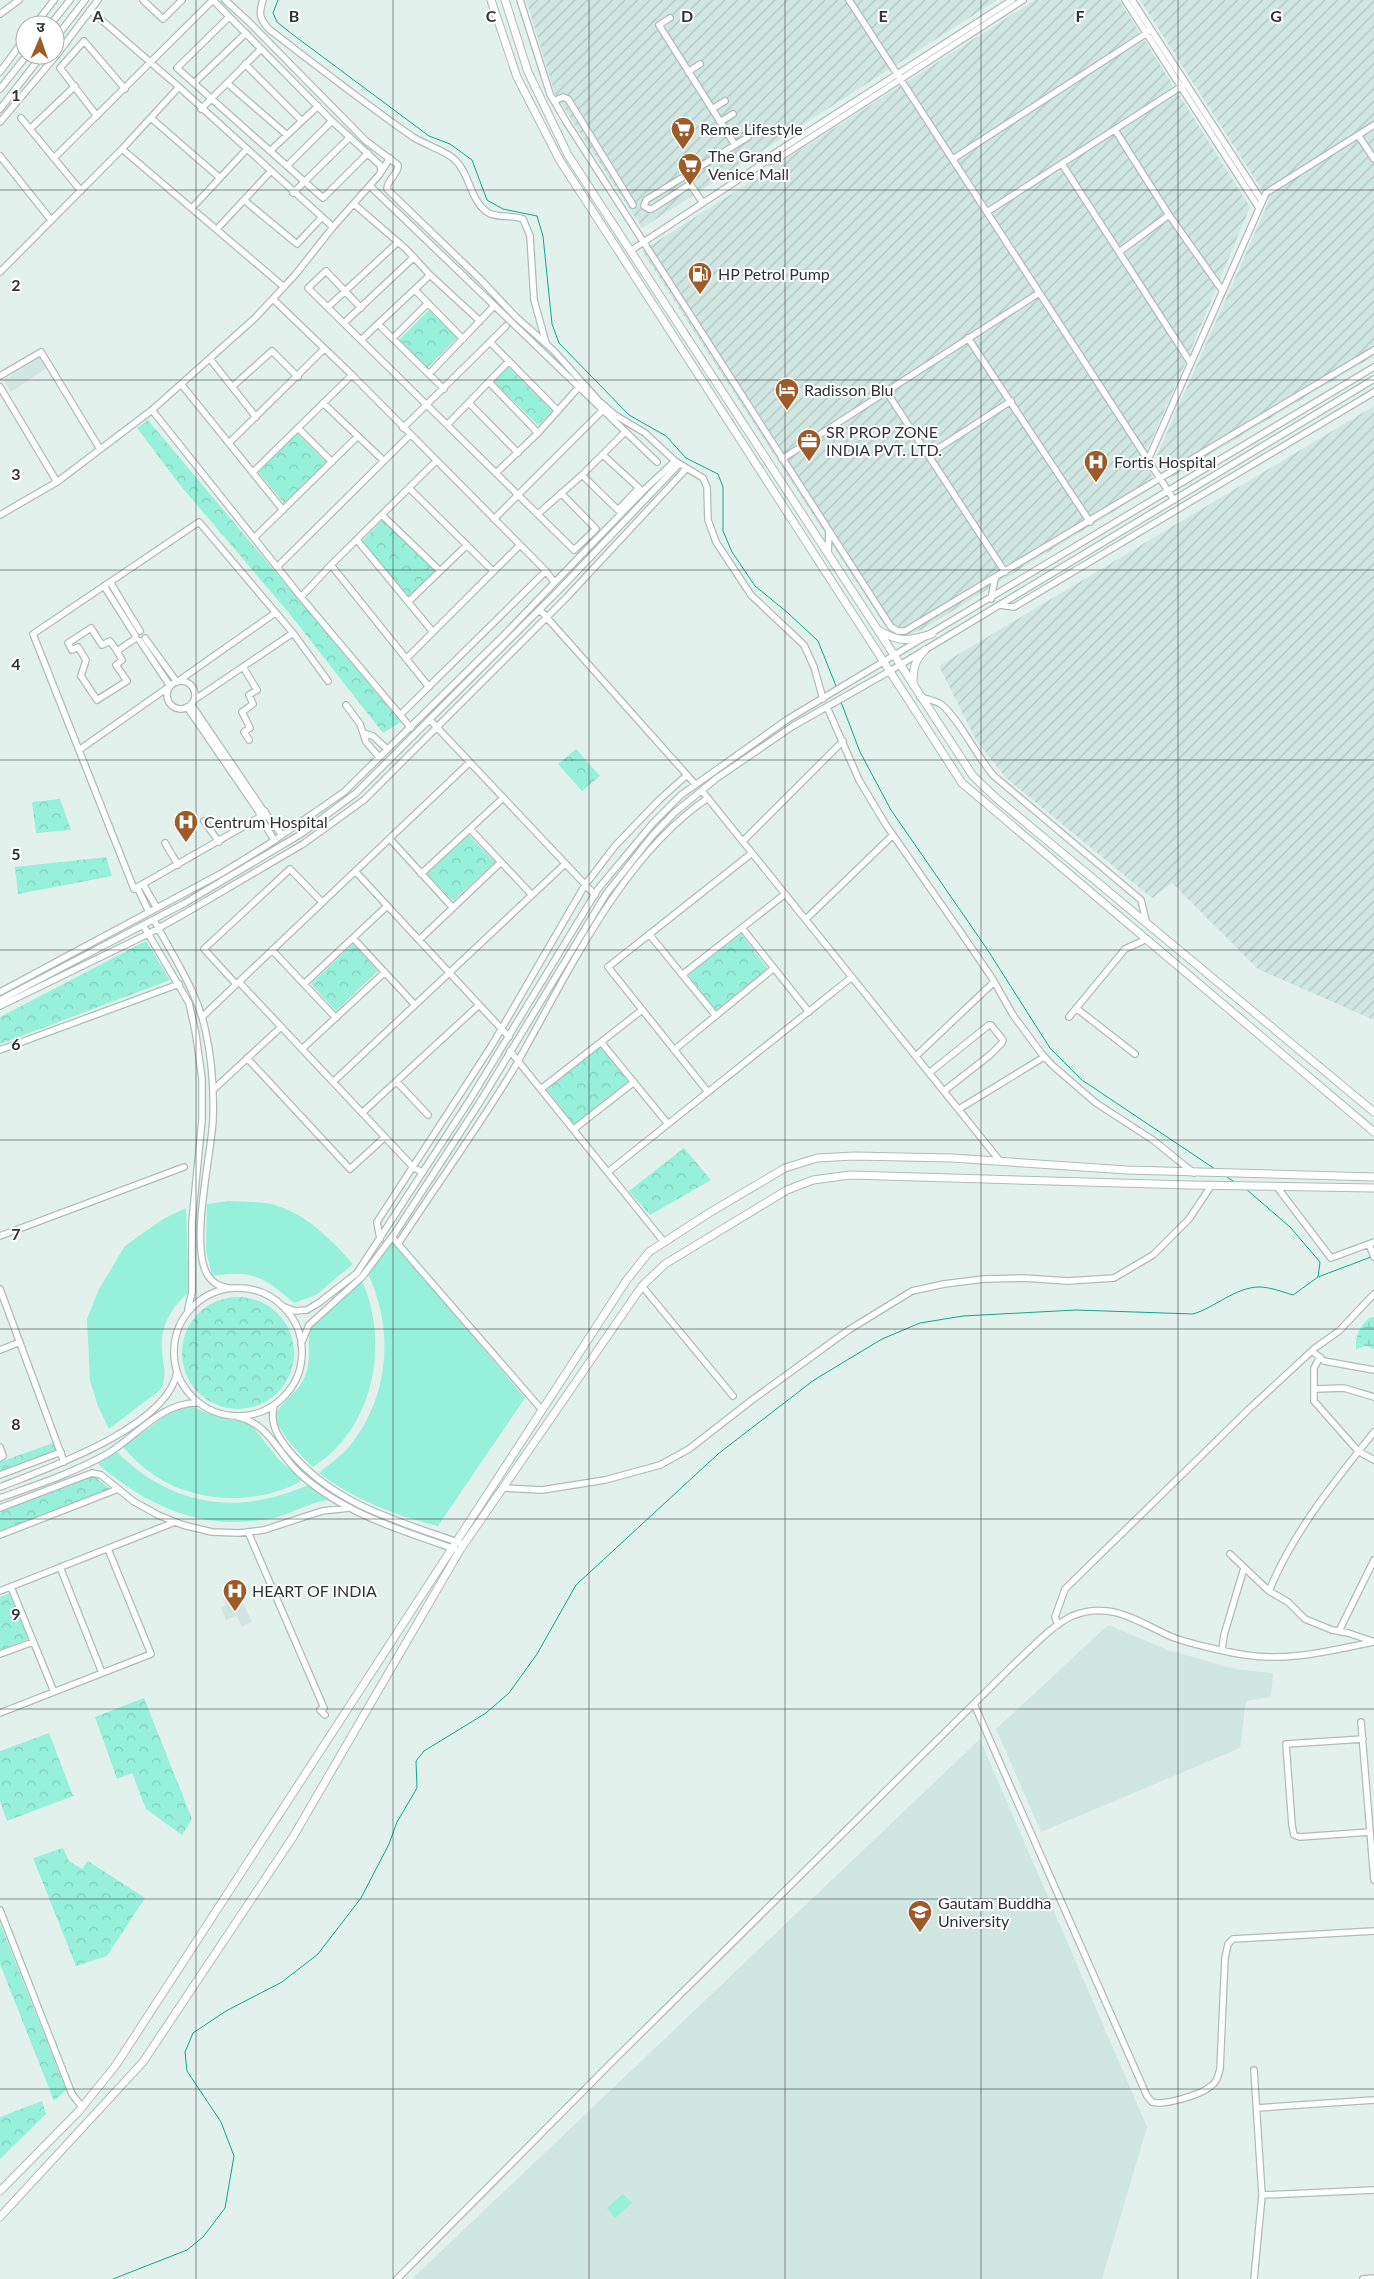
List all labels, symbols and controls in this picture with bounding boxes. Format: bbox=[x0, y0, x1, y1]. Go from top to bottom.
text: A bbox=[91, 6, 104, 25]
text: B bbox=[289, 6, 299, 25]
text: C bbox=[486, 6, 497, 25]
text: D bbox=[681, 6, 693, 25]
text: E bbox=[878, 6, 888, 25]
text: F bbox=[1075, 6, 1085, 25]
text: G bbox=[1270, 6, 1282, 25]
north arrow bbox=[15, 15, 65, 65]
text: उ bbox=[36, 18, 46, 35]
text: 1 bbox=[11, 85, 21, 104]
supermarket icon: Reme Lifestyle bbox=[670, 116, 696, 150]
place label: Reme Lifestyle bbox=[700, 119, 803, 138]
place label: The Grand Venice Mall bbox=[708, 146, 789, 183]
supermarket icon: The Grand Venice Mall bbox=[677, 152, 703, 186]
fuel station icon: HP Petrol Pump bbox=[687, 261, 713, 295]
place label: HP Petrol Pump bbox=[718, 264, 830, 283]
text: 2 bbox=[11, 275, 21, 294]
hotel icon: Radisson Blu bbox=[774, 377, 800, 411]
place label: Radisson Blu bbox=[804, 380, 894, 399]
place label: SR PROP ZONE INDIA PVT. LTD. bbox=[826, 422, 942, 459]
office icon: SR PROP ZONE INDIA PVT. LTD. bbox=[796, 428, 822, 462]
hospital icon: Fortis Hospital bbox=[1083, 449, 1109, 483]
place label: Fortis Hospital bbox=[1114, 452, 1216, 471]
text: 3 bbox=[11, 464, 21, 483]
text: 4 bbox=[11, 654, 21, 673]
hospital icon: Centrum Hospital bbox=[173, 809, 199, 843]
place label: Centrum Hospital bbox=[204, 812, 328, 831]
text: 5 bbox=[11, 844, 21, 863]
text: 6 bbox=[11, 1034, 21, 1053]
text: 7 bbox=[11, 1224, 21, 1243]
text: 8 bbox=[11, 1414, 21, 1433]
hospital icon: HEART OF INDIA bbox=[222, 1578, 248, 1612]
place label: HEART OF INDIA bbox=[252, 1581, 377, 1600]
text: 9 bbox=[11, 1604, 21, 1623]
place label: Gautam Buddha University bbox=[938, 1893, 1051, 1930]
school or university icon: Gautam Buddha University bbox=[907, 1899, 933, 1933]

